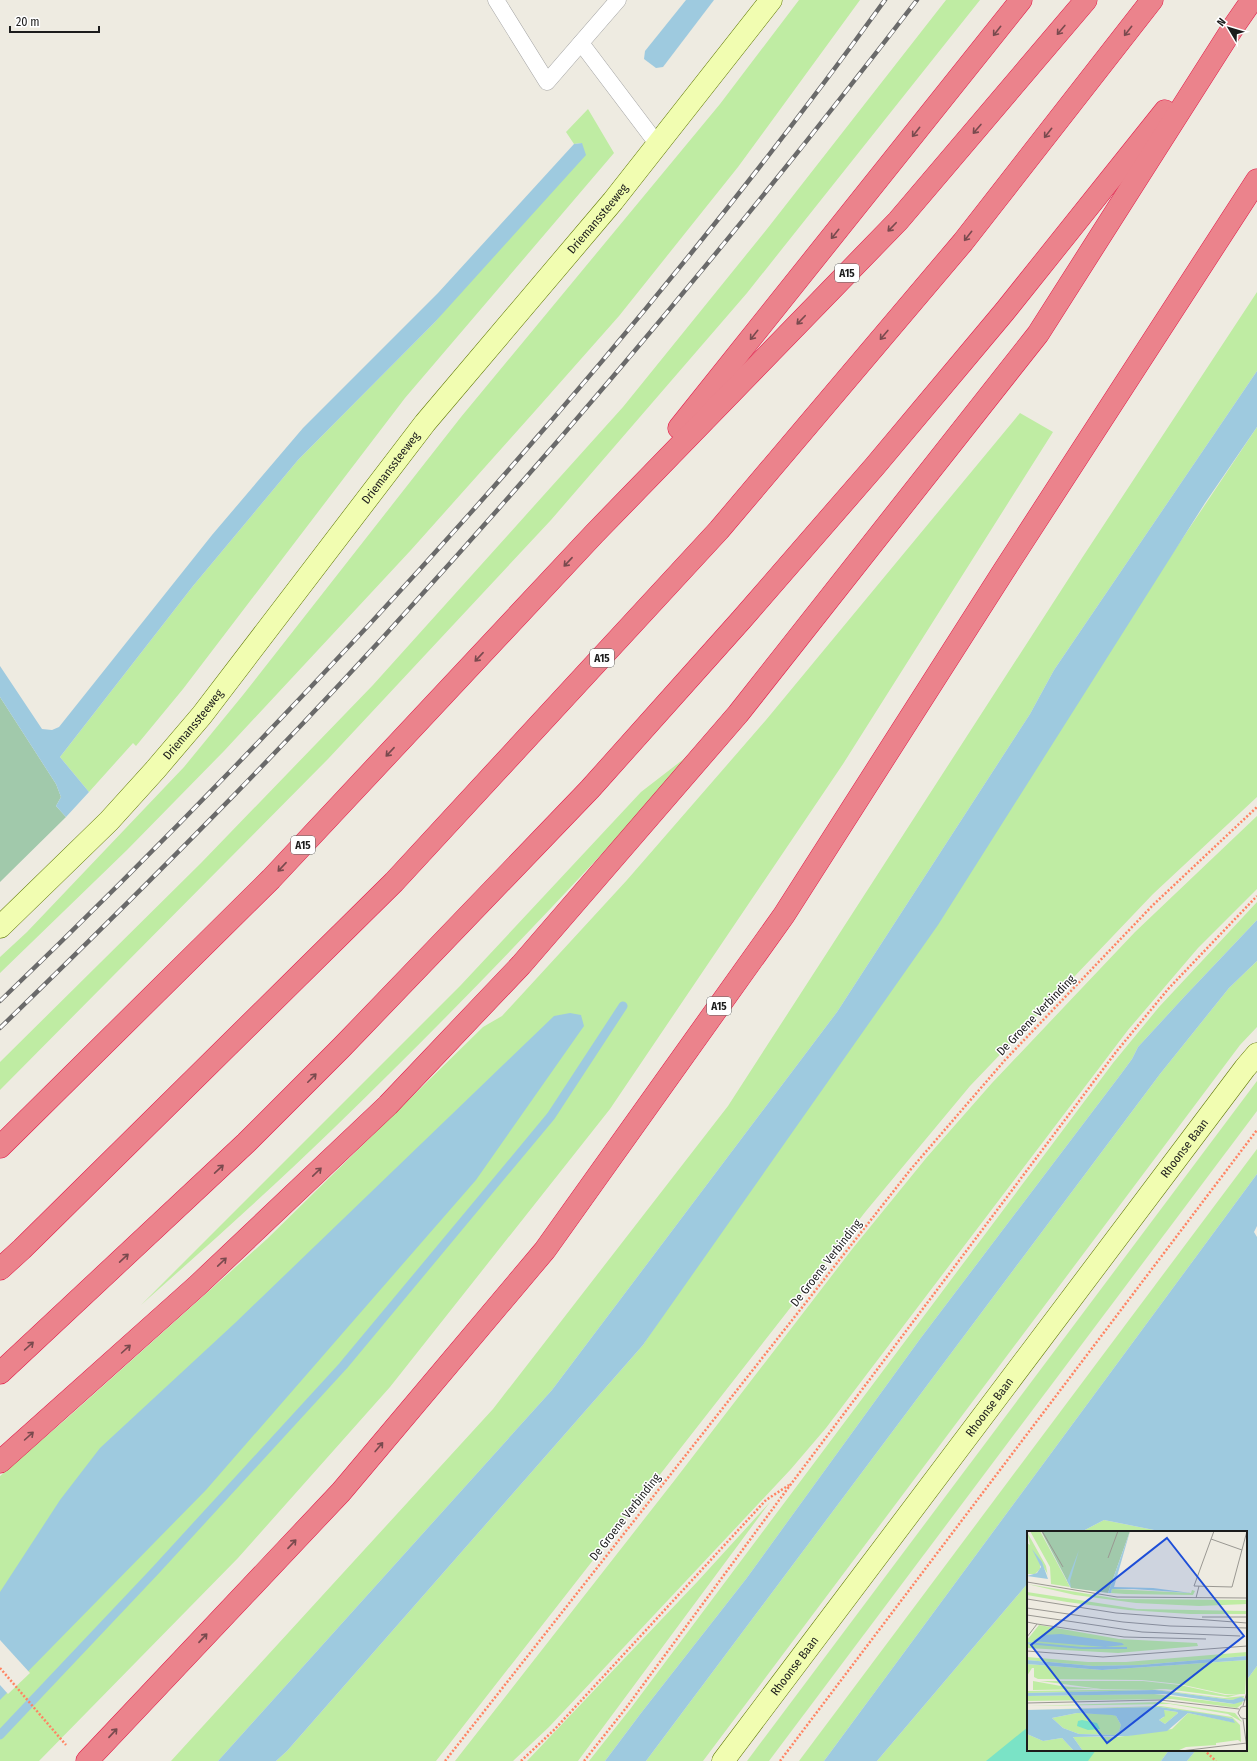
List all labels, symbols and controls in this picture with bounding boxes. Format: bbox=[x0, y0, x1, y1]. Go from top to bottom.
scale bar bbox=[10, 8, 99, 34]
north arrow bbox=[1209, 8, 1249, 48]
text: 20 m bbox=[16, 15, 40, 29]
text: N bbox=[1214, 16, 1229, 29]
one-way arrow bbox=[1057, 24, 1066, 35]
one-way arrow bbox=[993, 25, 1001, 36]
one-way arrow bbox=[1124, 25, 1132, 36]
one-way arrow bbox=[973, 124, 982, 134]
one-way arrow bbox=[912, 127, 921, 138]
one-way arrow bbox=[1044, 128, 1052, 139]
street label: Driemanssteeweg bbox=[564, 181, 631, 257]
one-way arrow bbox=[887, 222, 897, 232]
one-way arrow bbox=[831, 229, 840, 239]
one-way arrow bbox=[963, 230, 972, 241]
road number: A15 bbox=[835, 264, 859, 282]
one-way arrow bbox=[797, 315, 806, 325]
one-way arrow bbox=[749, 330, 758, 341]
one-way arrow bbox=[880, 330, 889, 340]
street label: Driemanssteeweg bbox=[359, 429, 423, 507]
one-way arrow bbox=[563, 557, 573, 567]
road number: A15 bbox=[590, 649, 614, 667]
one-way arrow bbox=[474, 652, 484, 662]
street label: Driemanssteeweg bbox=[160, 686, 226, 763]
one-way arrow bbox=[385, 747, 395, 757]
road number: A15 bbox=[291, 836, 315, 854]
one-way arrow bbox=[277, 862, 287, 872]
street label: De Groene Verbinding bbox=[994, 971, 1078, 1058]
road number: A15 bbox=[707, 997, 731, 1015]
one-way arrow bbox=[307, 1073, 316, 1083]
street label: Rhoonse Baan bbox=[1158, 1116, 1211, 1181]
one-way arrow bbox=[214, 1164, 224, 1174]
one-way arrow bbox=[311, 1168, 322, 1177]
street label: De Groene Verbinding bbox=[788, 1216, 865, 1309]
one-way arrow bbox=[119, 1253, 129, 1263]
one-way arrow bbox=[217, 1257, 227, 1267]
one-way arrow bbox=[24, 1342, 34, 1351]
one-way arrow bbox=[121, 1345, 131, 1354]
street label: Rhoonse Baan bbox=[963, 1375, 1016, 1439]
one-way arrow bbox=[24, 1431, 34, 1441]
one-way arrow bbox=[374, 1442, 383, 1452]
street label: De Groene Verbinding bbox=[587, 1470, 664, 1563]
inset map bbox=[1027, 1531, 1247, 1751]
one-way arrow bbox=[287, 1539, 297, 1549]
one-way arrow bbox=[198, 1633, 208, 1643]
street label: Rhoonse Baan bbox=[768, 1634, 821, 1698]
one-way arrow bbox=[109, 1728, 118, 1738]

